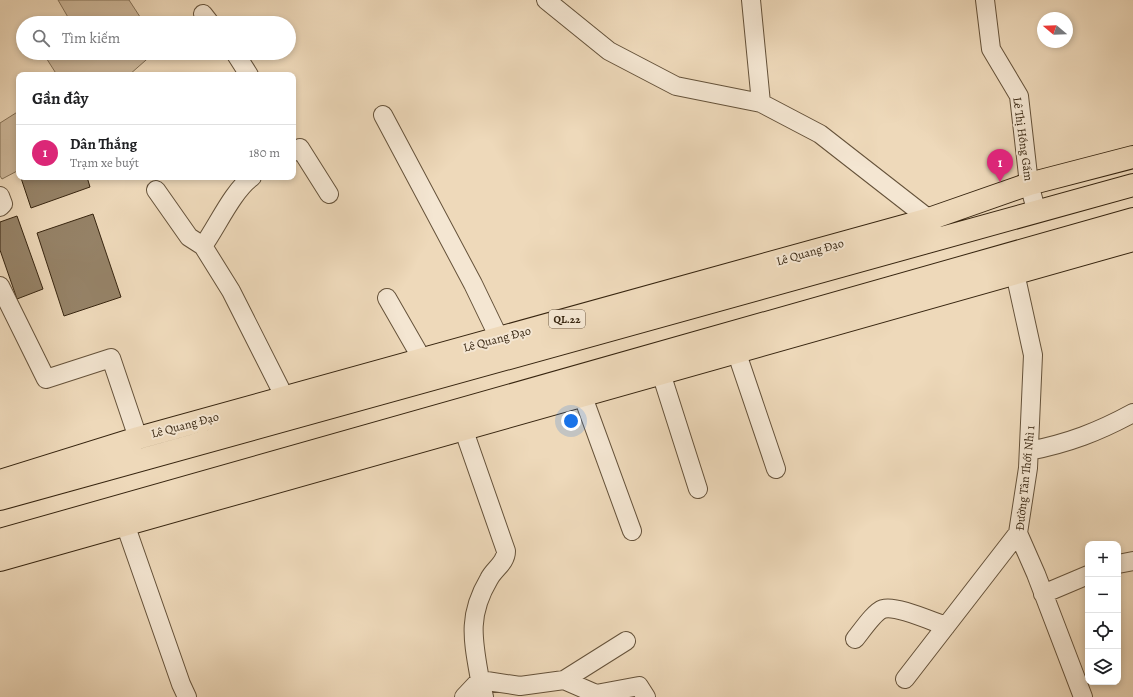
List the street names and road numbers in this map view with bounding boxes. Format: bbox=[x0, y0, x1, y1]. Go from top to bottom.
street label: Lê Thị Hồng Gấm bbox=[1009, 96, 1037, 182]
street label: Lê Quang Đạo bbox=[774, 235, 846, 269]
road number: QL.22 bbox=[549, 310, 585, 328]
street label: Lê Quang Đạo bbox=[461, 322, 533, 356]
street label: Lê Quang Đạo bbox=[149, 408, 221, 442]
street label: Đường Tân Thới Nhì 1 bbox=[1012, 425, 1038, 531]

